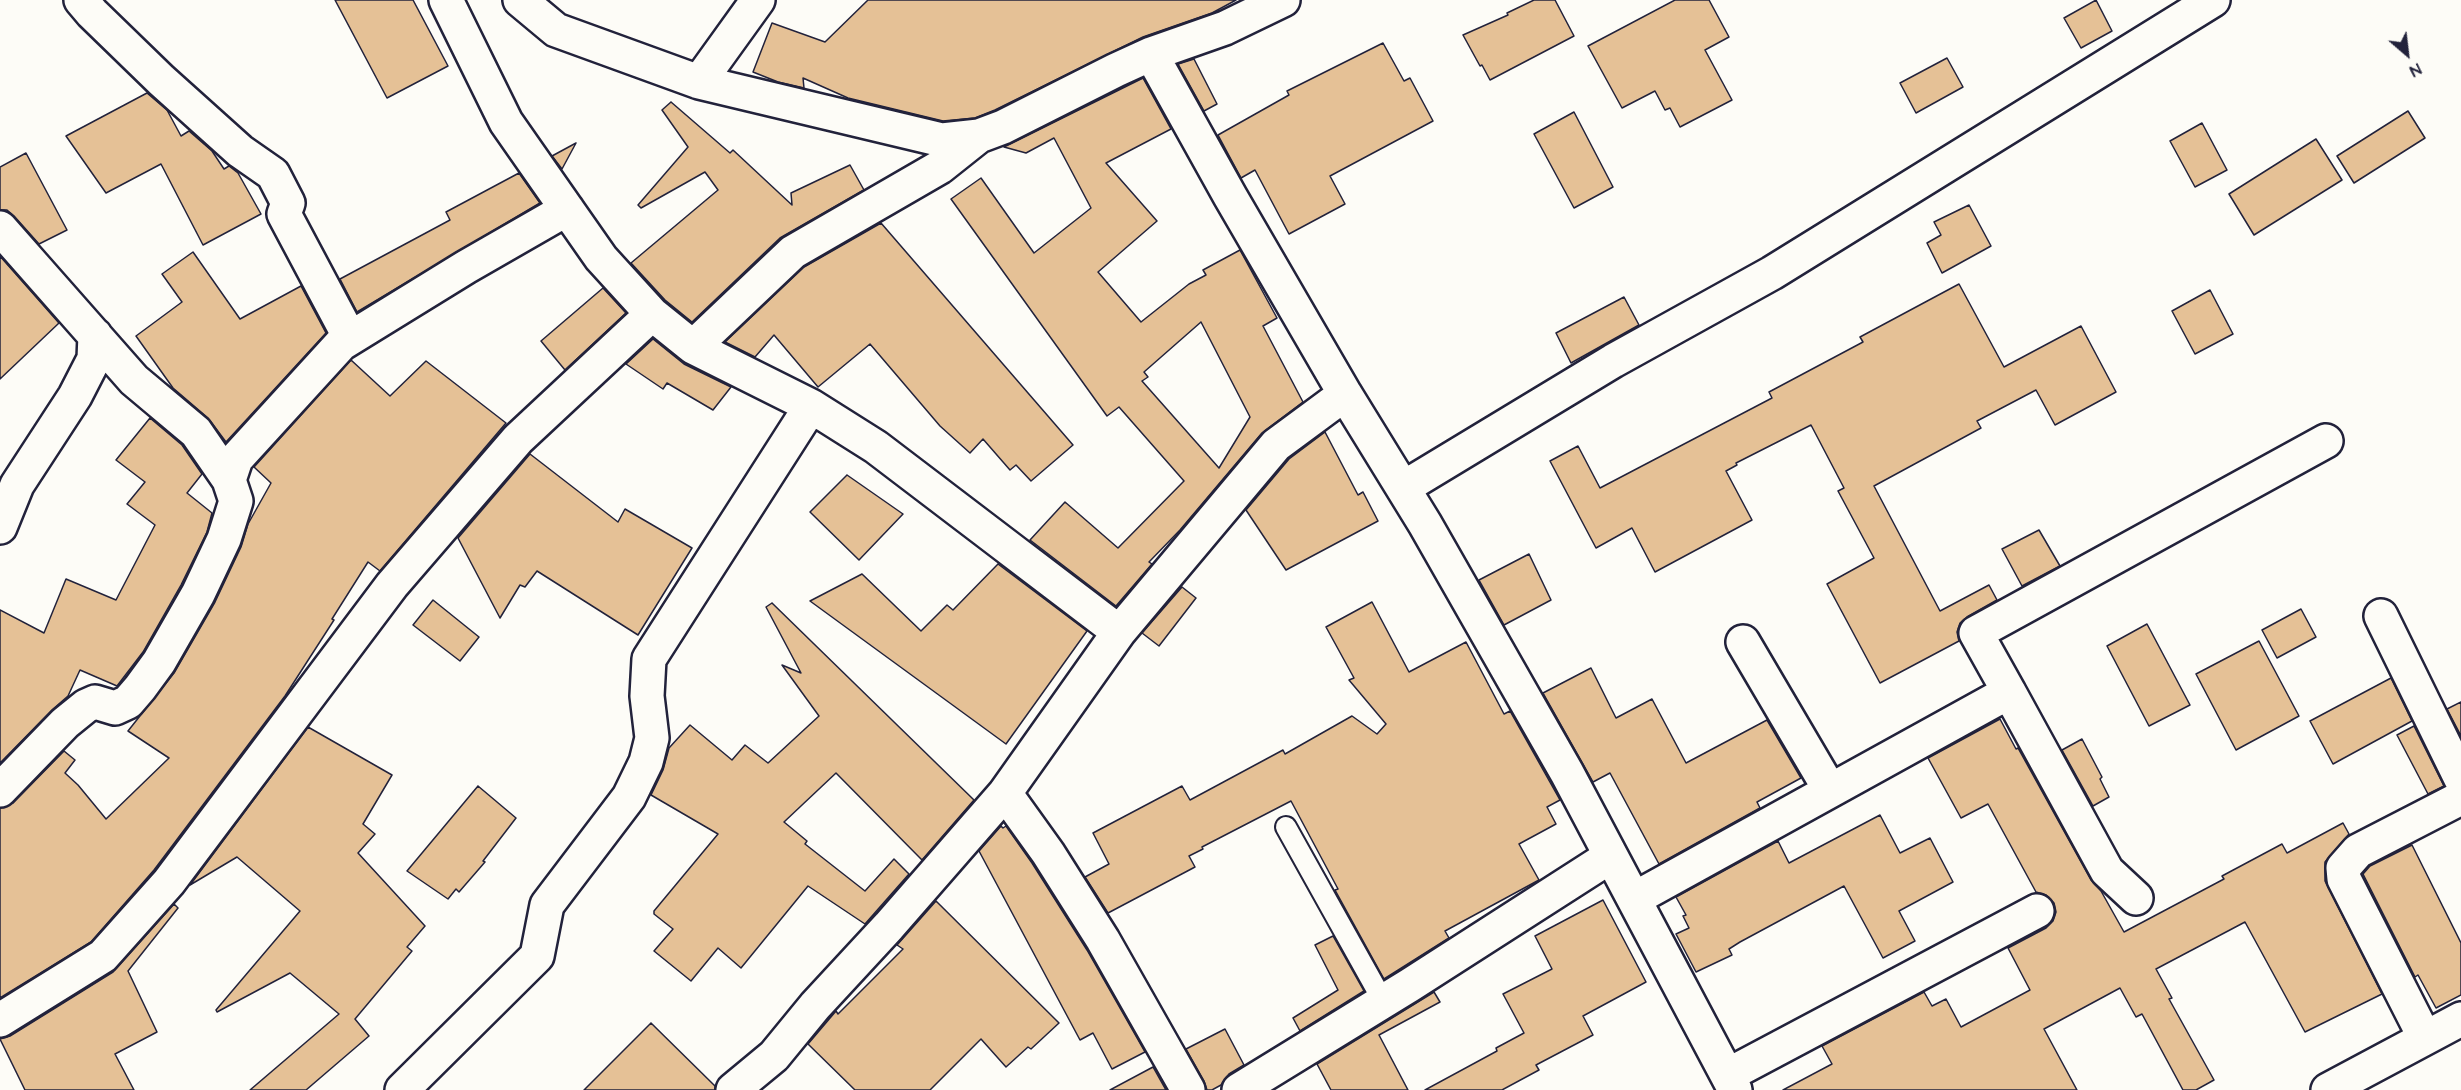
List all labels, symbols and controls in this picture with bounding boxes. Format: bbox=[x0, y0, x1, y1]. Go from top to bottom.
north arrow bbox=[2377, 24, 2437, 84]
text: N bbox=[2406, 58, 2425, 82]

